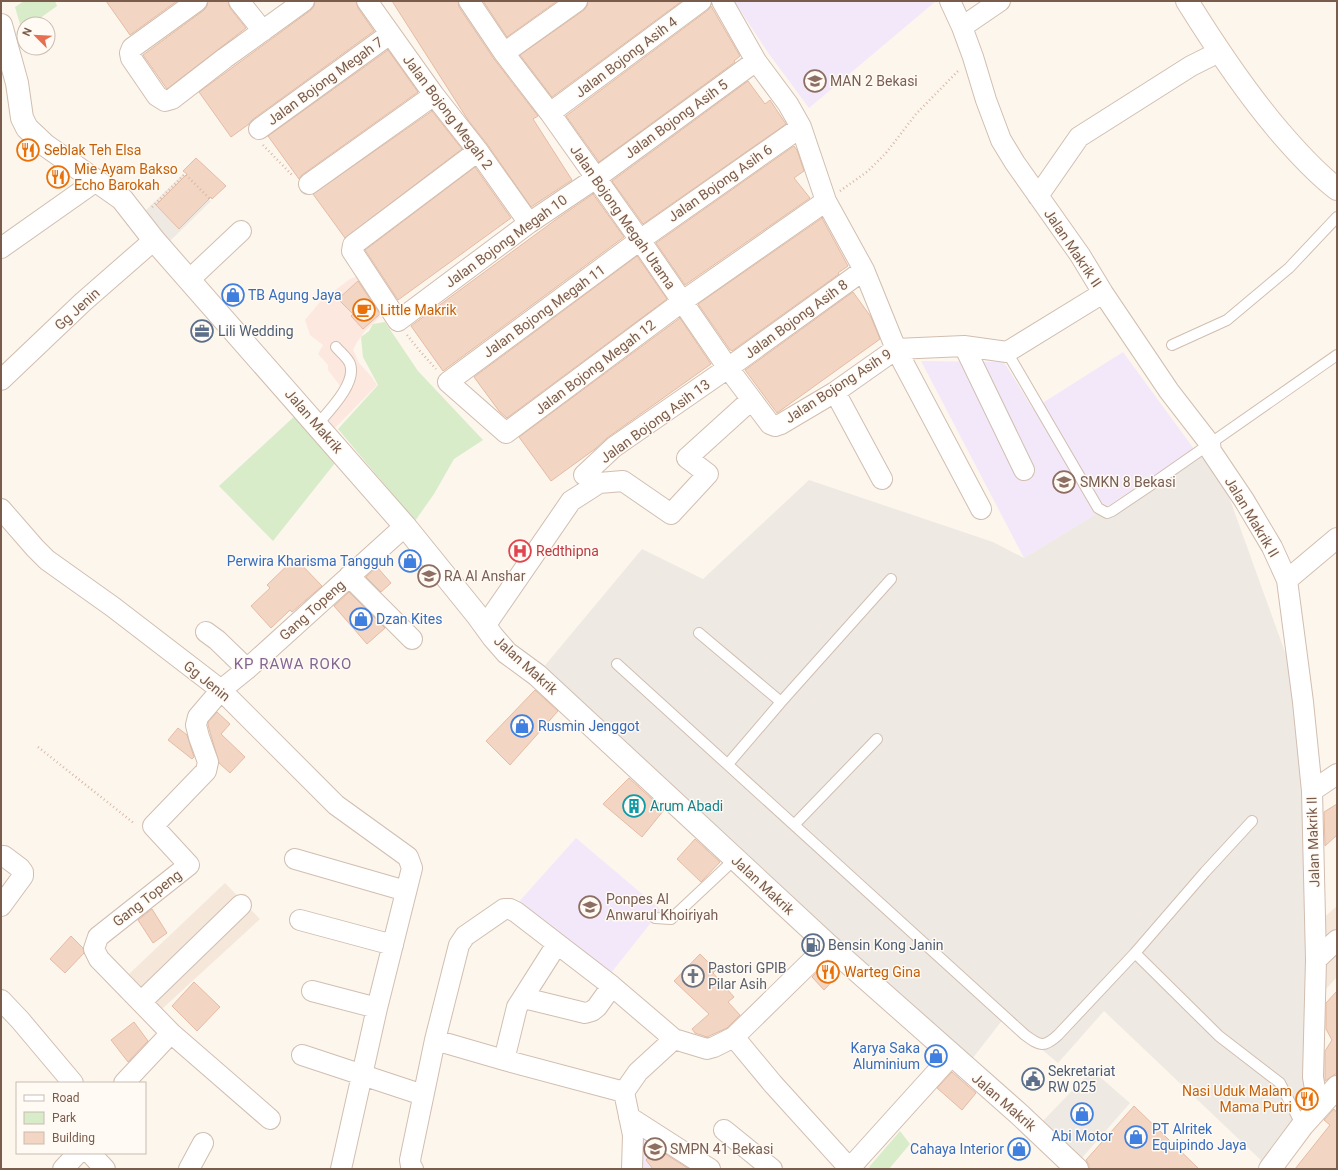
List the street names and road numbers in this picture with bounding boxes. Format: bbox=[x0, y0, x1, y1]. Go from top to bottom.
street label: Jalan Bojong Asih 4 bbox=[572, 13, 680, 101]
street label: Jalan Bojong Megah 7 bbox=[264, 34, 386, 128]
street label: Jalan Bojong Megah 2 bbox=[400, 52, 496, 172]
street label: Jalan Bojong Asih 5 bbox=[621, 76, 731, 162]
street label: Jalan Bojong Asih 6 bbox=[665, 141, 775, 225]
street label: Jalan Bojong Megah Utama bbox=[567, 142, 679, 292]
street label: Jalan Bojong Megah 10 bbox=[442, 191, 570, 291]
street label: Jalan Makrik II bbox=[1041, 206, 1105, 290]
street label: Jalan Bojong Megah 11 bbox=[480, 261, 608, 361]
street label: Jalan Bojong Asih 8 bbox=[741, 276, 851, 362]
street label: Gg Jenin bbox=[51, 285, 103, 333]
street label: Jalan Bojong Megah 12 bbox=[532, 316, 659, 418]
street label: Jalan Bojong Asih 9 bbox=[782, 346, 894, 426]
street label: Jalan Bojong Asih 13 bbox=[597, 376, 713, 466]
street label: Jalan Makrik bbox=[282, 386, 347, 457]
street label: Jalan Makrik II bbox=[1222, 474, 1282, 560]
street label: Gang Topeng bbox=[276, 576, 348, 644]
street label: Jalan Makrik bbox=[491, 632, 562, 698]
street label: Gg Jenin bbox=[181, 658, 233, 704]
street label: Jalan Makrik II bbox=[1303, 796, 1323, 888]
street label: Jalan Makrik bbox=[728, 852, 798, 919]
street label: Gang Topeng bbox=[110, 866, 184, 930]
street label: Jalan Makrik bbox=[969, 1070, 1040, 1135]

